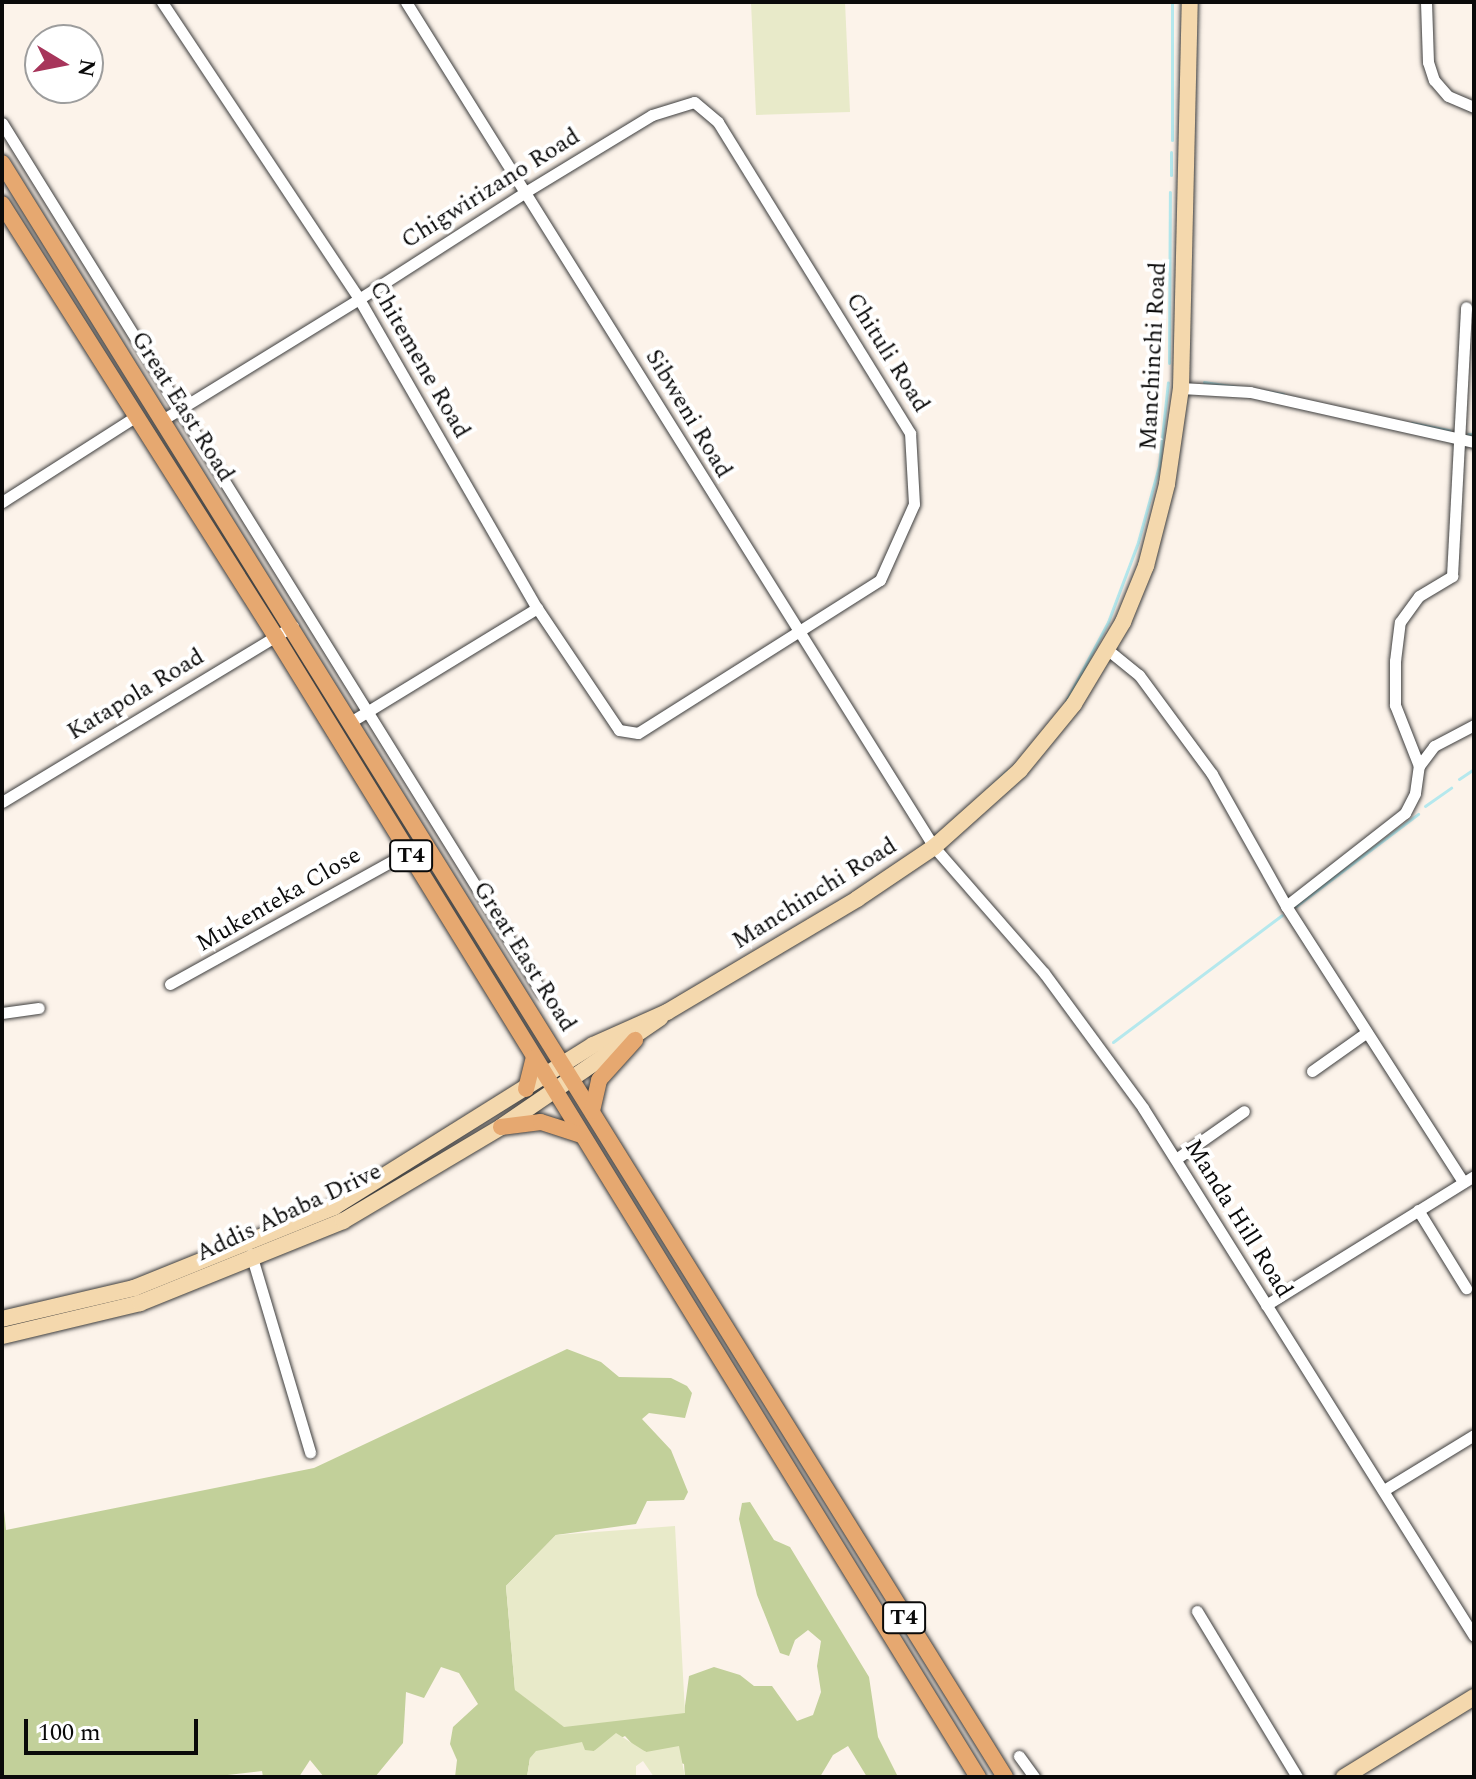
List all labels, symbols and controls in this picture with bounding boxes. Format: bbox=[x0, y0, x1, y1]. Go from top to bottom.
north arrow bbox=[24, 24, 104, 104]
text: N bbox=[68, 56, 104, 80]
street label: Chigwirizano Road bbox=[397, 123, 585, 255]
street label: Manchinchi Road bbox=[1135, 261, 1173, 451]
street label: Chitemene Road bbox=[362, 276, 476, 444]
street label: Chituli Road bbox=[839, 288, 935, 418]
street label: Great East Road bbox=[124, 326, 240, 488]
street label: Sibweni Road bbox=[638, 345, 738, 483]
street label: Katapola Road bbox=[62, 643, 210, 747]
street label: Manchinchi Road bbox=[727, 832, 903, 956]
road number: T4 bbox=[389, 838, 433, 874]
street label: Mukenteka Close bbox=[192, 841, 366, 959]
street label: Great East Road bbox=[466, 876, 582, 1038]
street label: Manda Hill Road bbox=[1178, 1135, 1298, 1303]
street label: Addis Ababa Drive bbox=[192, 1157, 386, 1269]
road number: T4 bbox=[882, 1600, 926, 1636]
scale bar bbox=[28, 1703, 202, 1753]
text: 100 m bbox=[38, 1715, 101, 1751]

